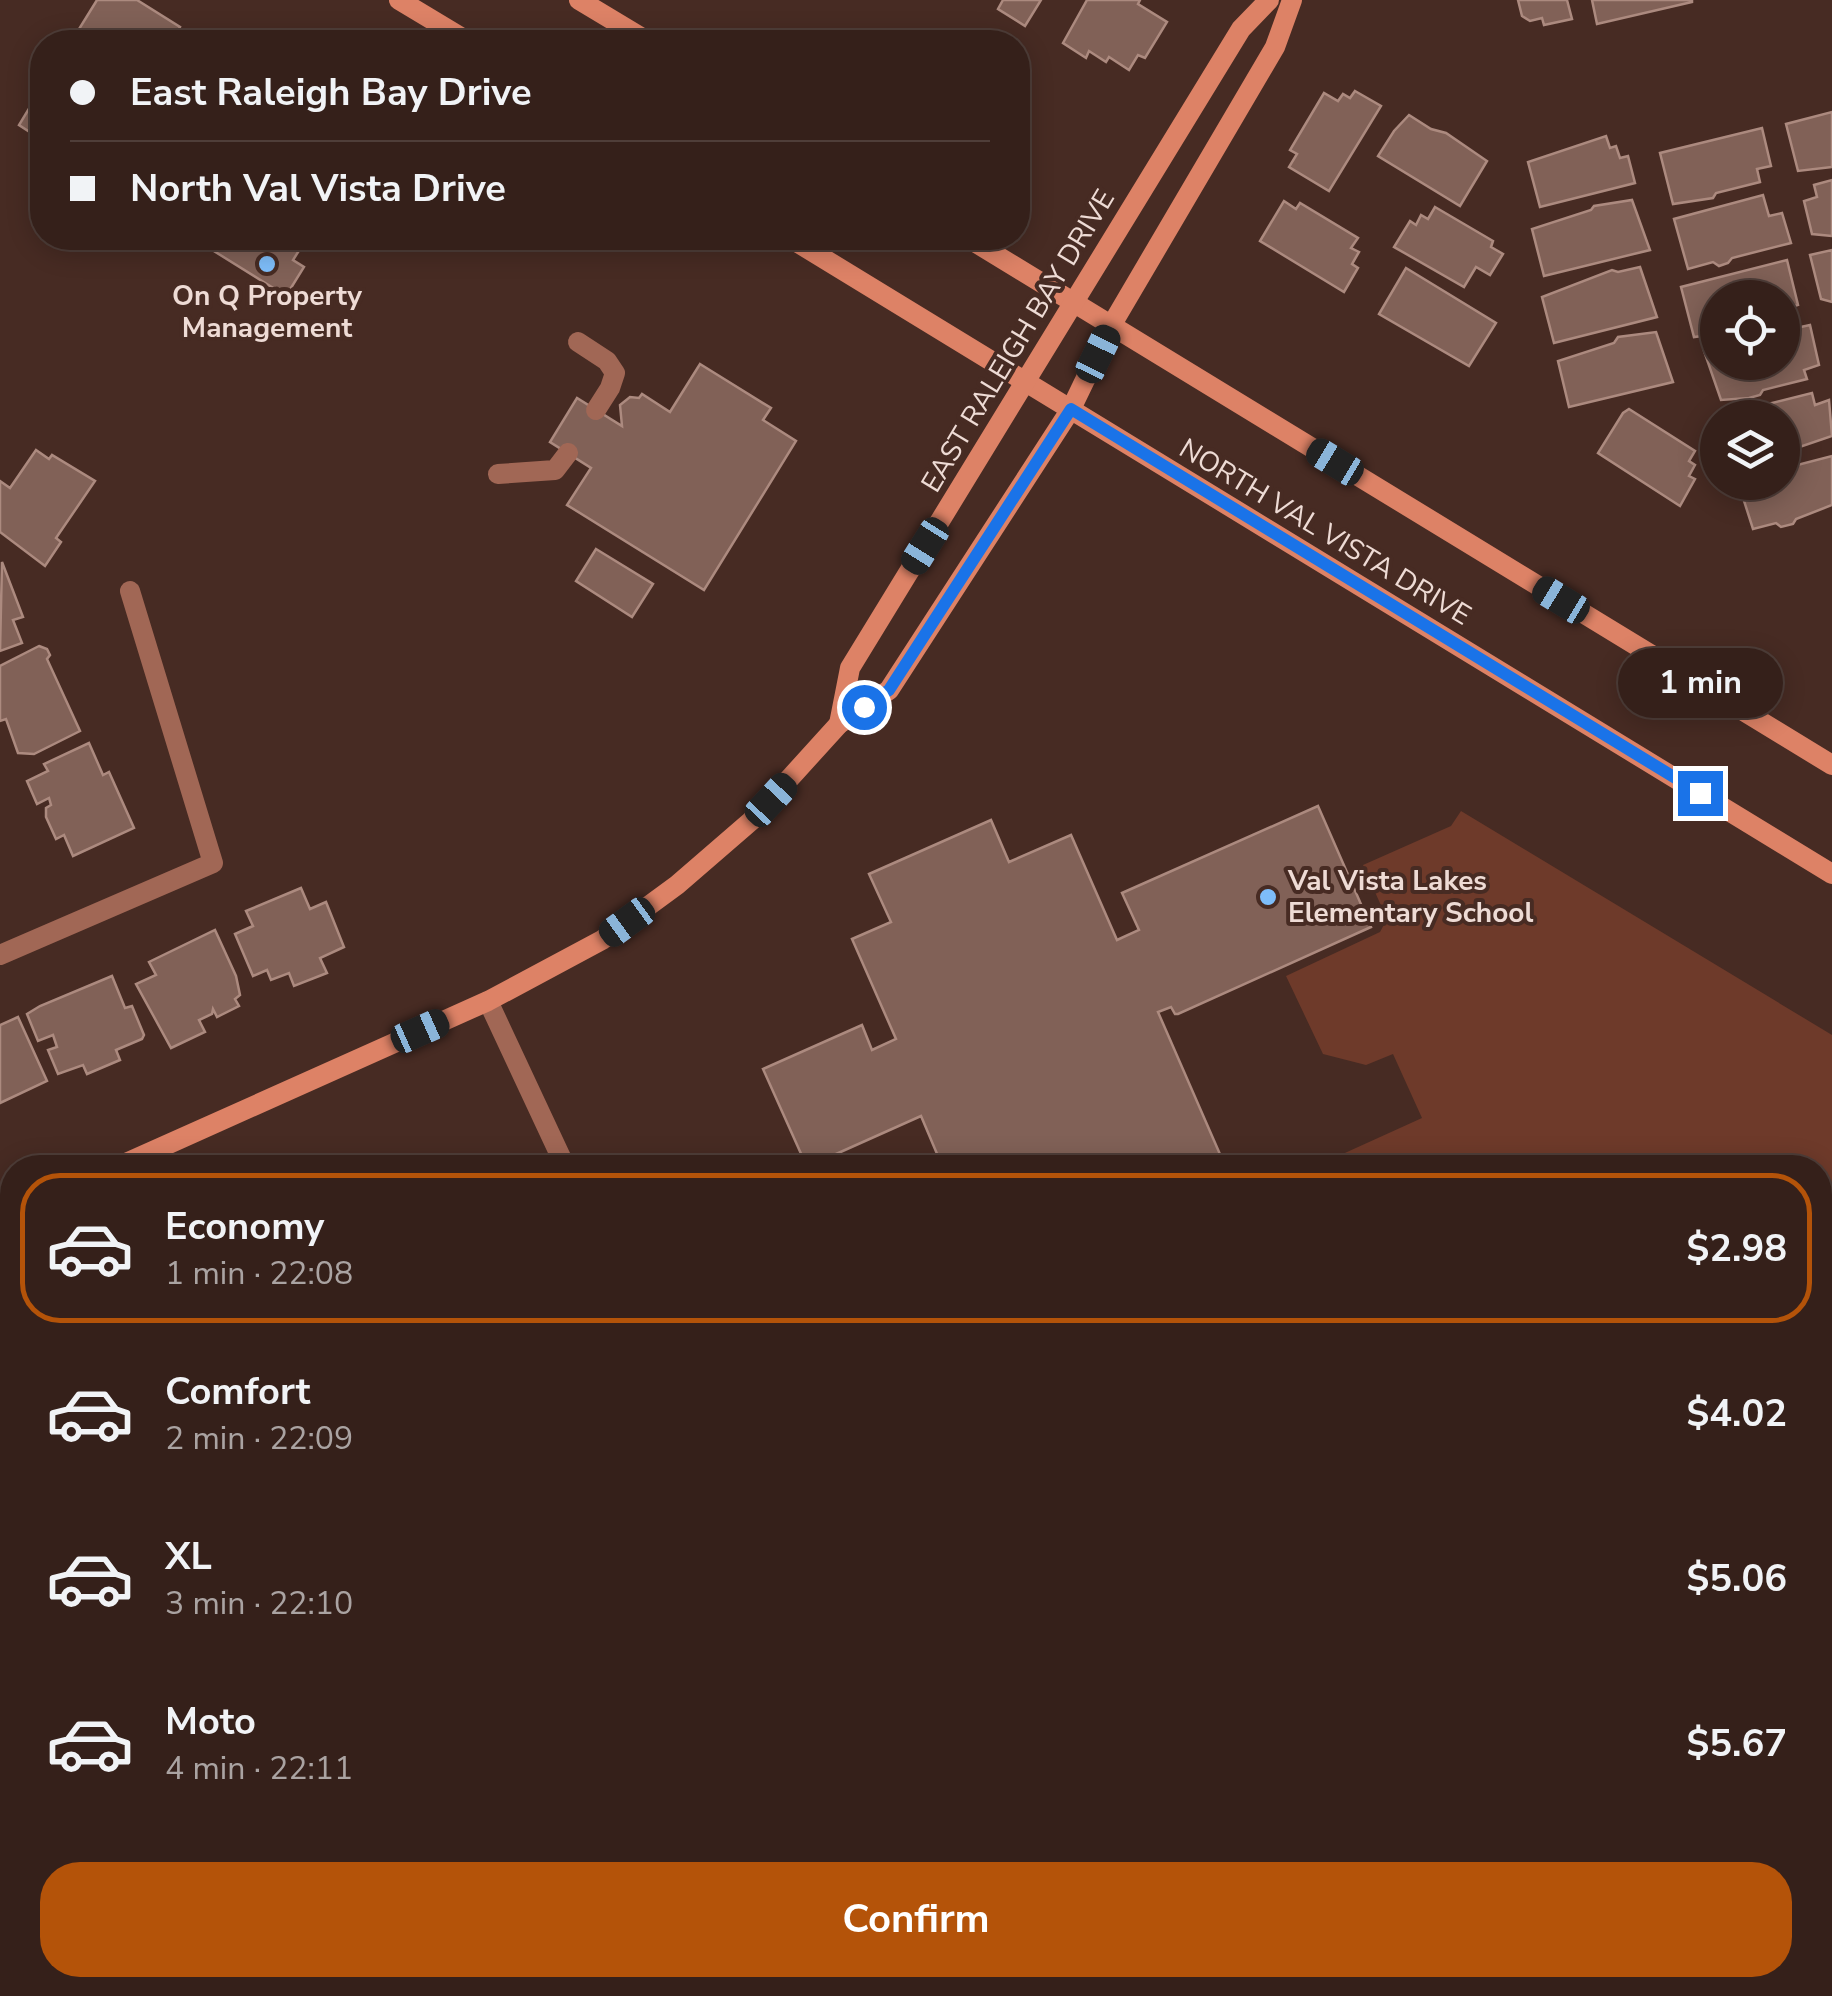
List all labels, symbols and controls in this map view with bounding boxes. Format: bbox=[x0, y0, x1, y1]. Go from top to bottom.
text: East Raleigh Bay Drive bbox=[130, 67, 532, 118]
text: North Val Vista Drive bbox=[130, 163, 506, 214]
street label: EAST RALEIGH BAY DRIVE bbox=[912, 183, 1124, 499]
marker: On Q Property Management bbox=[256, 253, 278, 275]
place label: On Q Property Management bbox=[172, 277, 362, 347]
map controls bbox=[1700, 280, 1800, 500]
button: locate bbox=[1700, 280, 1800, 380]
car bbox=[1071, 320, 1125, 388]
button: layers bbox=[1700, 400, 1800, 500]
street label: NORTH VAL VISTA DRIVE bbox=[1172, 430, 1478, 634]
car bbox=[1302, 434, 1368, 490]
car bbox=[896, 513, 954, 579]
car bbox=[1528, 572, 1594, 628]
callout: 1 min bbox=[1618, 648, 1782, 718]
text: 1 min bbox=[1659, 661, 1742, 704]
route start bbox=[842, 685, 887, 730]
car bbox=[740, 768, 802, 832]
route end bbox=[1678, 771, 1723, 816]
place label: Val Vista Lakes Elementary School bbox=[1287, 862, 1533, 932]
marker: Val Vista Lakes Elementary School bbox=[1257, 886, 1279, 908]
car bbox=[594, 892, 660, 952]
car bbox=[386, 1005, 454, 1057]
text: Economy bbox=[165, 1201, 324, 1252]
icon: car bbox=[45, 1203, 135, 1293]
text: $2.98 bbox=[1686, 1223, 1787, 1274]
text: 1 min · 22:08 bbox=[165, 1252, 353, 1295]
text: Comfort bbox=[165, 1366, 310, 1417]
icon: car bbox=[45, 1368, 135, 1458]
text: $4.02 bbox=[1686, 1388, 1787, 1439]
text: 2 min · 22:09 bbox=[165, 1417, 353, 1460]
text: XL bbox=[165, 1531, 212, 1582]
icon: car bbox=[45, 1533, 135, 1623]
text: $5.06 bbox=[1686, 1553, 1787, 1604]
text: 3 min · 22:10 bbox=[165, 1582, 353, 1625]
text: Moto bbox=[165, 1696, 256, 1747]
icon: car bbox=[45, 1698, 135, 1788]
text: $5.67 bbox=[1686, 1718, 1787, 1769]
text: 4 min · 22:11 bbox=[165, 1747, 353, 1790]
button: Confirm bbox=[40, 1862, 1792, 1977]

